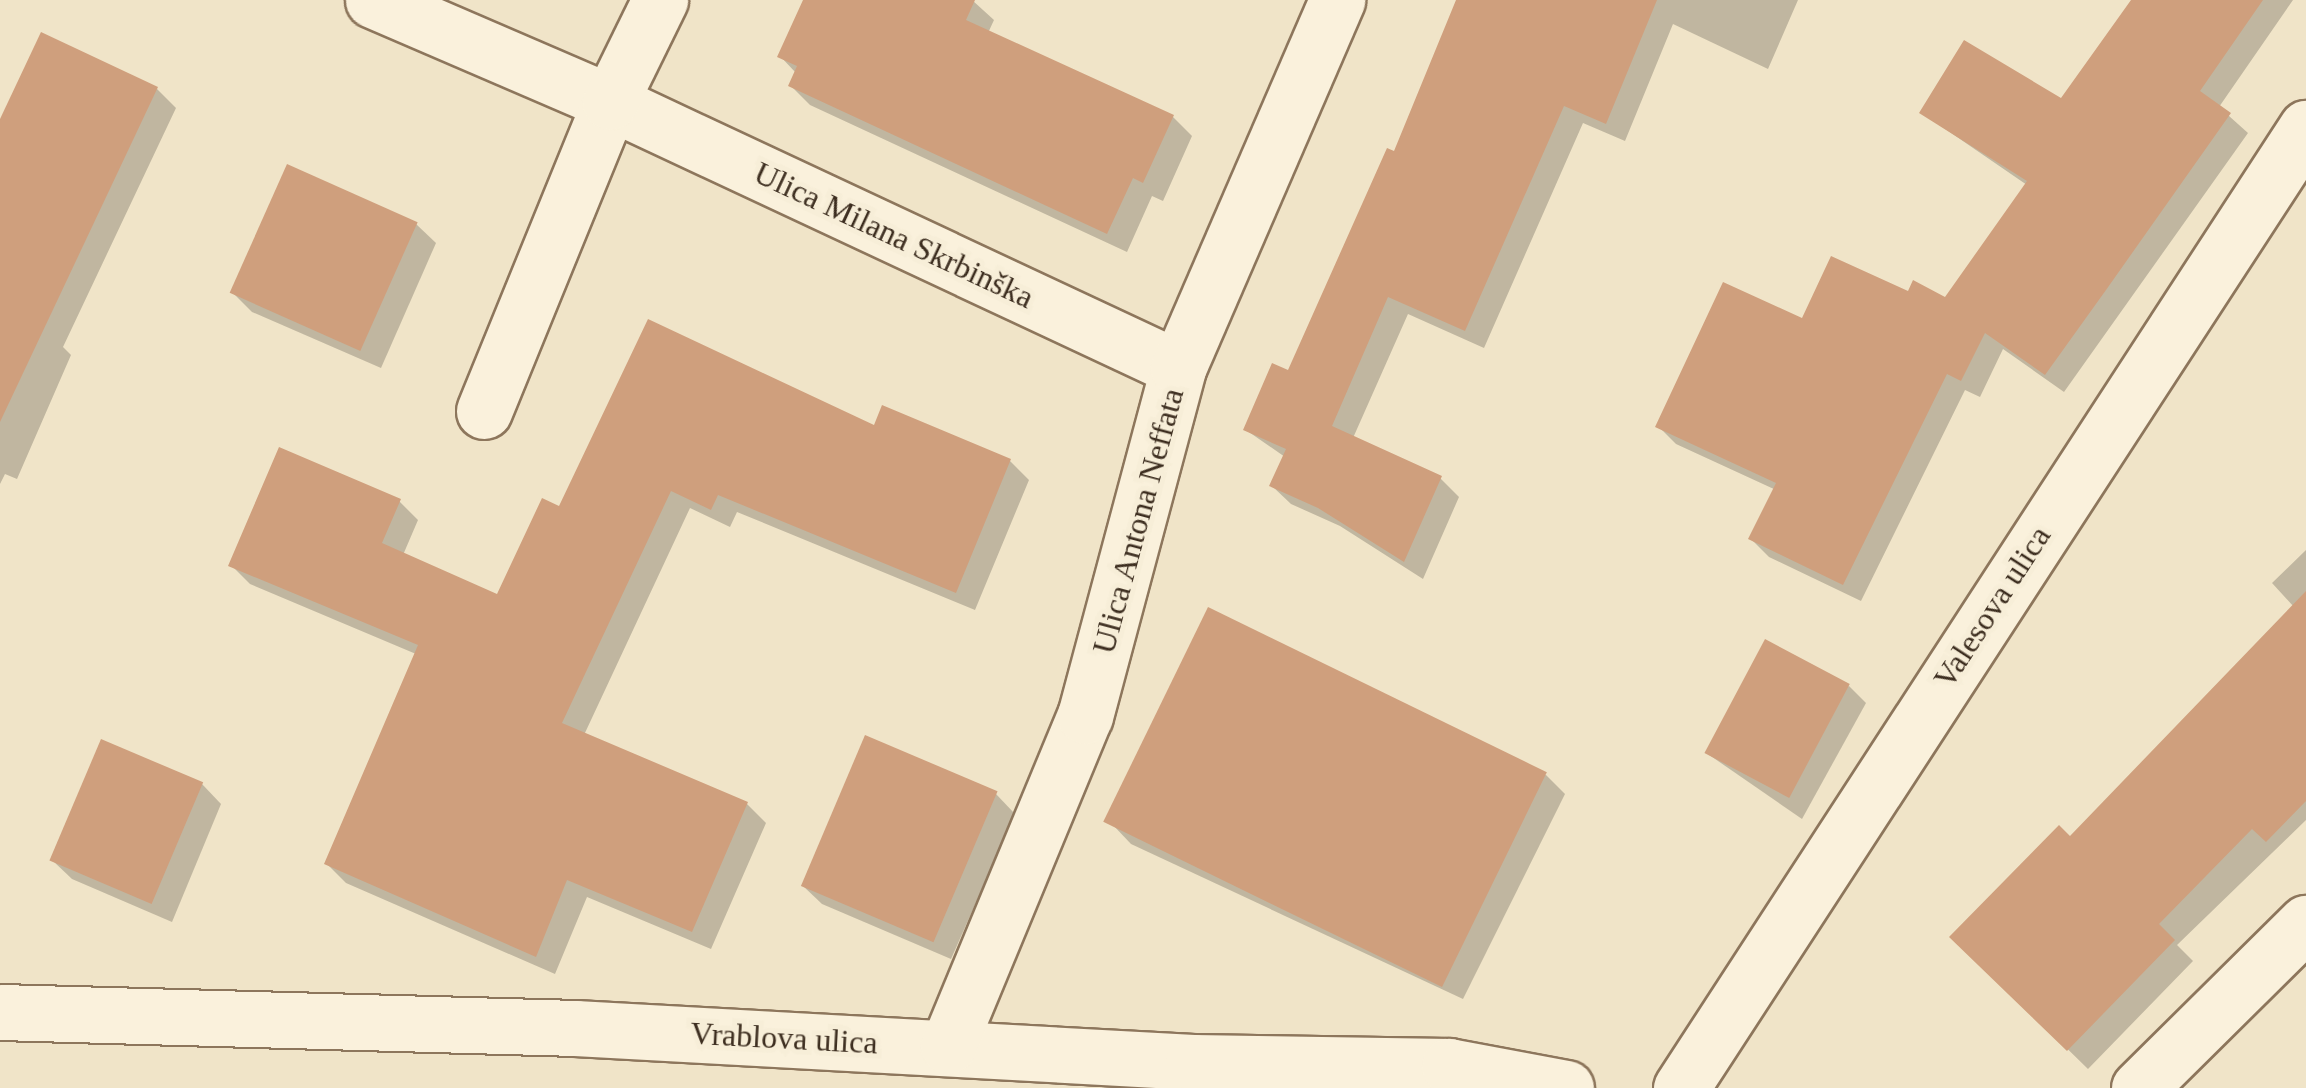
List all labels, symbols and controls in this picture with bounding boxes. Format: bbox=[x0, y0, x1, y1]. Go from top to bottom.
street label: Ulica Milana Skrbinška bbox=[748, 153, 1040, 317]
street label: Ulica Antona Neffata bbox=[1084, 383, 1192, 659]
street label: Valesova ulica bbox=[1925, 519, 2059, 695]
street label: Vrablova ulica bbox=[689, 1014, 879, 1062]

